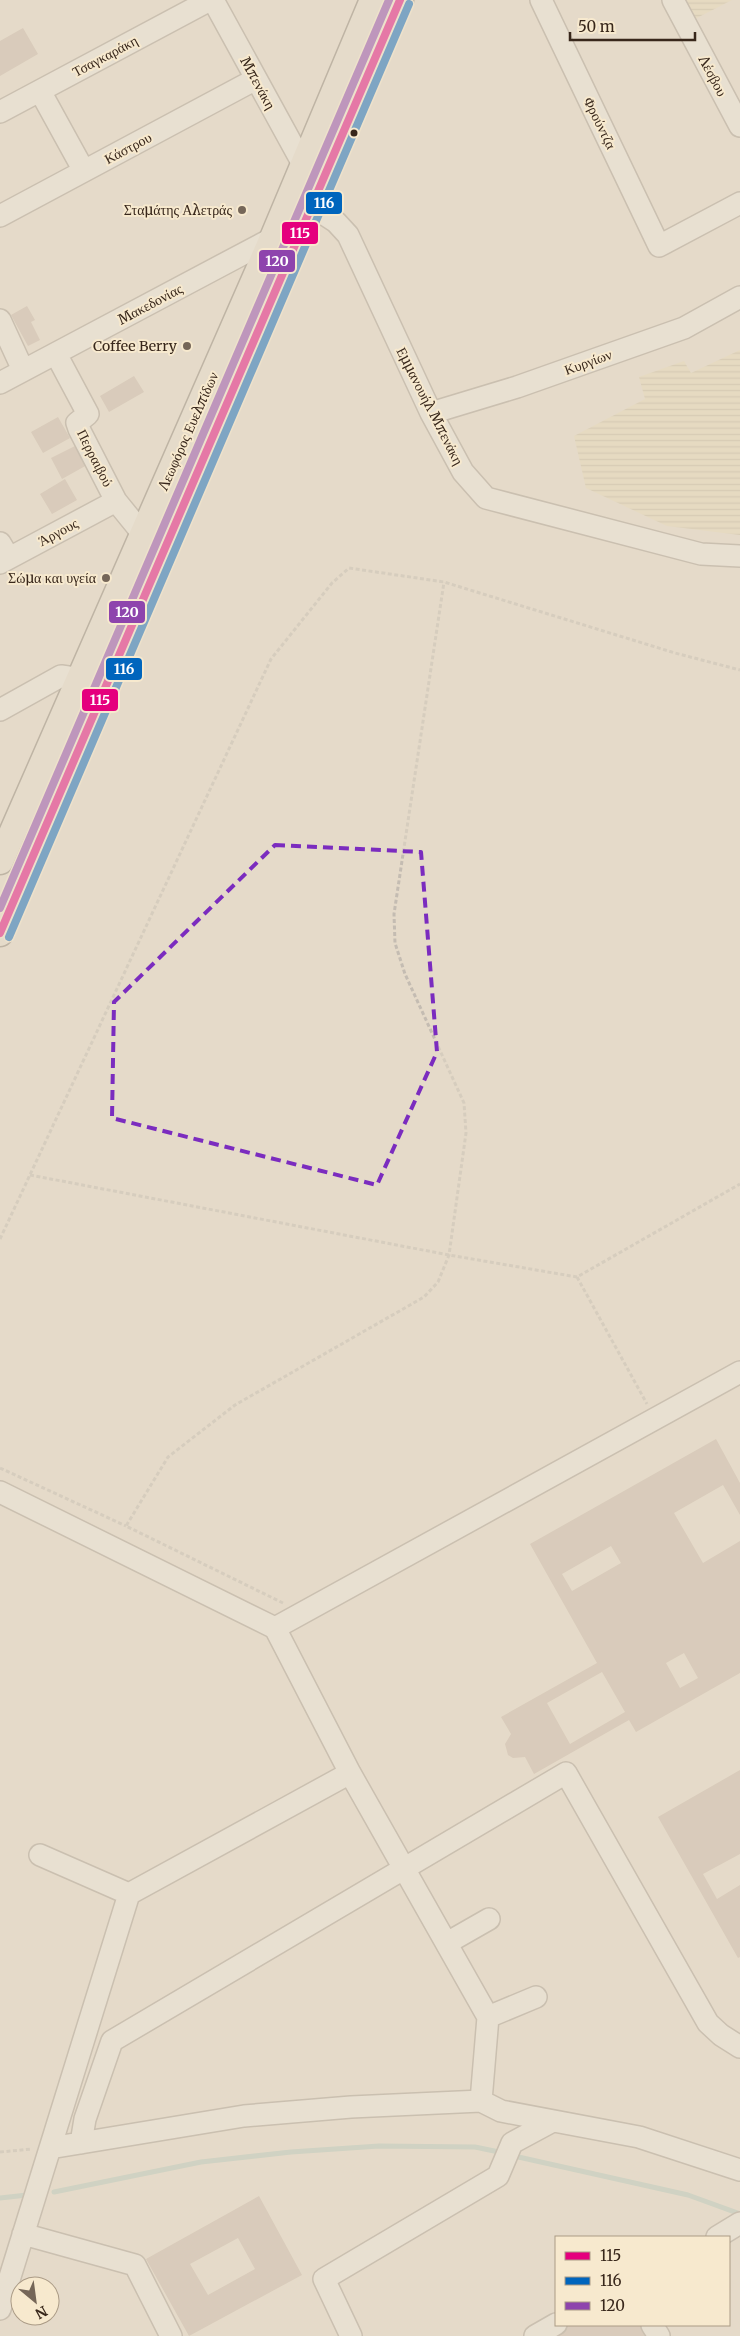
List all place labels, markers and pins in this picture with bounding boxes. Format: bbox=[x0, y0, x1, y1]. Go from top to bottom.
unlabelled marker bbox=[349, 128, 359, 138]
place label: Σταμάτης Αλετράς bbox=[124, 201, 232, 219]
marker: Σταμάτης Αλετράς bbox=[236, 204, 248, 216]
place label: Coffee Berry bbox=[93, 337, 178, 355]
marker: Coffee Berry bbox=[181, 340, 193, 352]
place label: Σώμα και υγεία bbox=[8, 569, 97, 587]
marker: Σώμα και υγεία bbox=[100, 572, 112, 584]

